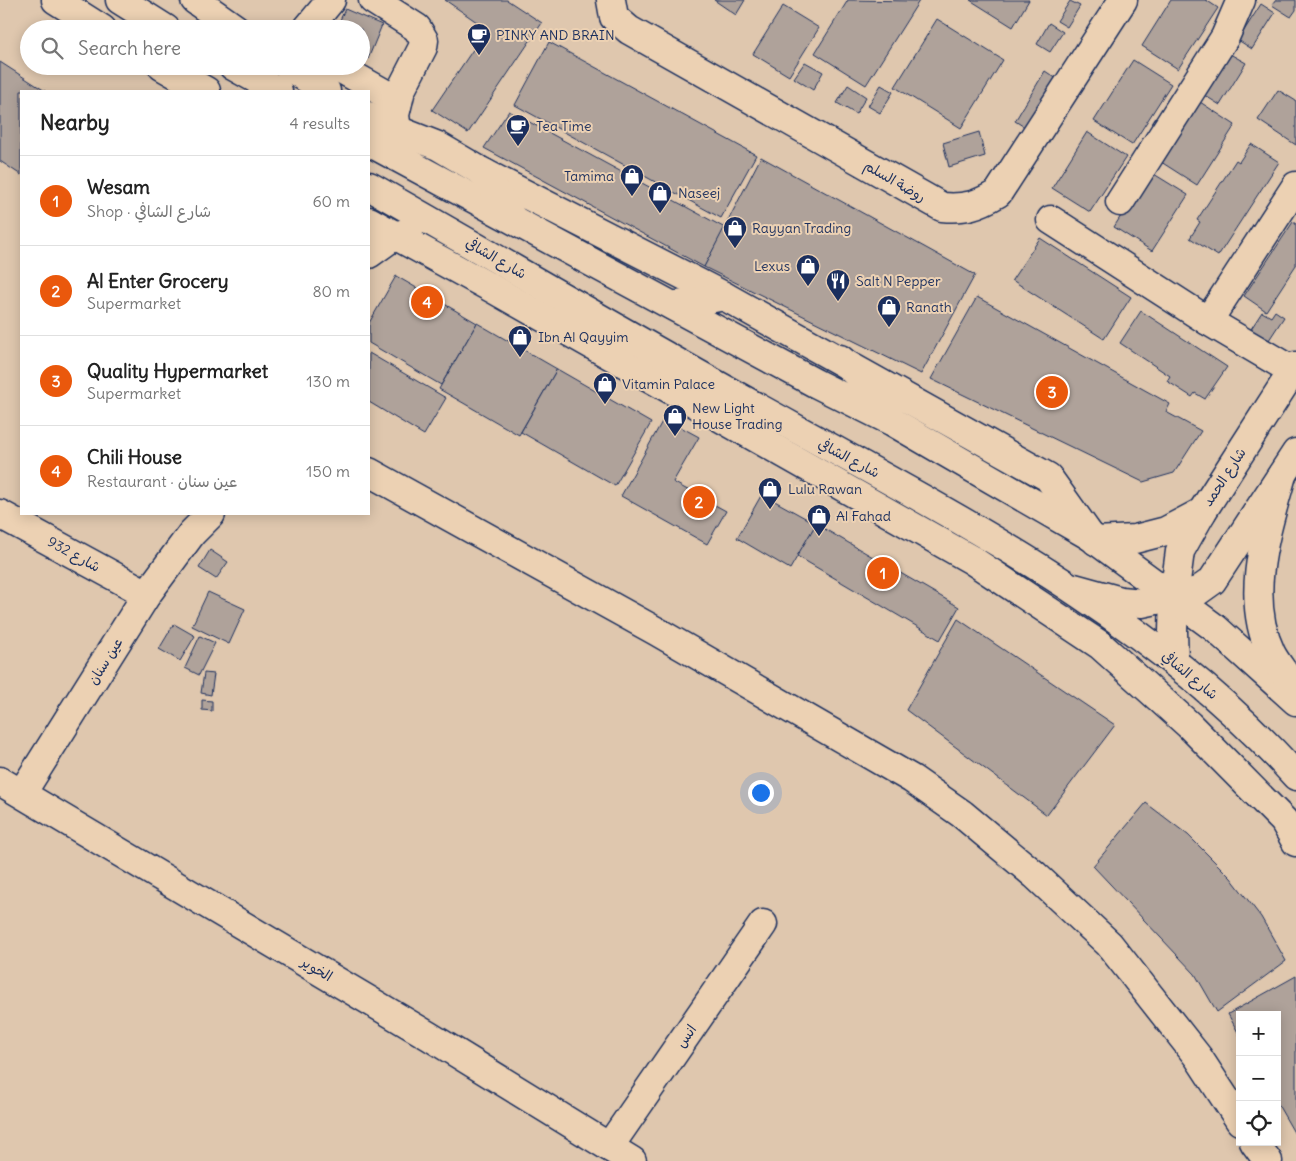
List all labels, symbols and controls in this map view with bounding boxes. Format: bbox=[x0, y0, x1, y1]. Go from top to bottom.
search box bbox=[20, 20, 370, 75]
cafe icon: PINKY AND BRAIN bbox=[466, 22, 492, 56]
place label: PINKY AND BRAIN bbox=[496, 26, 615, 44]
icon: search bbox=[38, 34, 66, 62]
text: Search here bbox=[78, 36, 181, 60]
text: Nearby bbox=[40, 109, 110, 136]
text: 4 results bbox=[289, 113, 350, 133]
cafe icon: Tea Time bbox=[505, 113, 531, 147]
place label: Tea Time bbox=[536, 117, 592, 135]
street label: روضة السلم bbox=[860, 156, 929, 208]
shop icon: Tamima bbox=[619, 163, 645, 197]
place label: Tamima bbox=[564, 167, 614, 185]
text: Wesam bbox=[87, 175, 150, 199]
shop icon: Naseej bbox=[647, 180, 673, 214]
place label: Naseej bbox=[678, 184, 720, 202]
text: 1 bbox=[53, 191, 59, 211]
text: 60 m bbox=[312, 191, 350, 211]
text: Shop · شارع الشافي bbox=[87, 201, 211, 221]
shop icon: Rayyan Trading bbox=[722, 215, 748, 249]
place label: Rayyan Trading bbox=[752, 219, 851, 237]
street label: شارع الشافي bbox=[461, 233, 530, 284]
shop icon: Lexus bbox=[795, 253, 821, 287]
place label: Lexus bbox=[754, 257, 790, 275]
restaurant icon: Salt N Pepper bbox=[825, 268, 851, 302]
text: Al Enter Grocery bbox=[87, 269, 229, 293]
place label: Salt N Pepper bbox=[856, 272, 941, 290]
text: 2 bbox=[52, 281, 60, 301]
text: 80 m bbox=[312, 281, 350, 301]
pin: 4 bbox=[411, 283, 443, 321]
text: Supermarket bbox=[87, 293, 181, 313]
shop icon: Ranath bbox=[876, 294, 902, 328]
place label: Ranath bbox=[906, 298, 952, 316]
shop icon: Ibn Al Qayyim bbox=[507, 324, 533, 358]
place label: Ibn Al Qayyim bbox=[538, 328, 629, 346]
text: Quality Hypermarket bbox=[87, 359, 268, 383]
text: 3 bbox=[51, 371, 61, 391]
text: 130 m bbox=[306, 371, 350, 391]
shop icon: Vitamin Palace bbox=[592, 371, 618, 405]
pin: 3 bbox=[1036, 373, 1068, 411]
place label: Vitamin Palace bbox=[622, 375, 715, 393]
text: Supermarket bbox=[87, 383, 181, 403]
place label: New Light House Trading bbox=[692, 399, 783, 433]
shop icon: New Light House Trading bbox=[662, 403, 688, 437]
street label: شارع الشافي bbox=[814, 434, 883, 483]
street label: شارع الحمد bbox=[1198, 444, 1251, 510]
text: Chili House bbox=[87, 445, 182, 469]
text: 4 bbox=[51, 461, 61, 481]
text: 150 m bbox=[306, 461, 350, 481]
text: Restaurant · عين سنان bbox=[87, 471, 237, 491]
shop icon: Lulu Rawan bbox=[757, 476, 783, 510]
place label: Lulu Rawan bbox=[788, 480, 862, 498]
pin: 2 bbox=[683, 483, 715, 521]
shop icon: Al Fahad bbox=[806, 503, 832, 537]
place label: Al Fahad bbox=[836, 507, 891, 525]
street label: شارع 932 bbox=[44, 532, 103, 577]
pin: 1 bbox=[867, 554, 899, 592]
street label: عين سنان bbox=[84, 634, 126, 688]
street label: شارع الشافي bbox=[1157, 647, 1222, 705]
your location bbox=[748, 780, 774, 806]
street label: الخوير bbox=[297, 952, 336, 985]
map controls bbox=[1236, 1011, 1281, 1146]
button: + bbox=[1236, 1011, 1281, 1056]
street label: انس bbox=[672, 1021, 700, 1051]
button: − bbox=[1236, 1056, 1281, 1101]
button: locate bbox=[1236, 1101, 1281, 1146]

